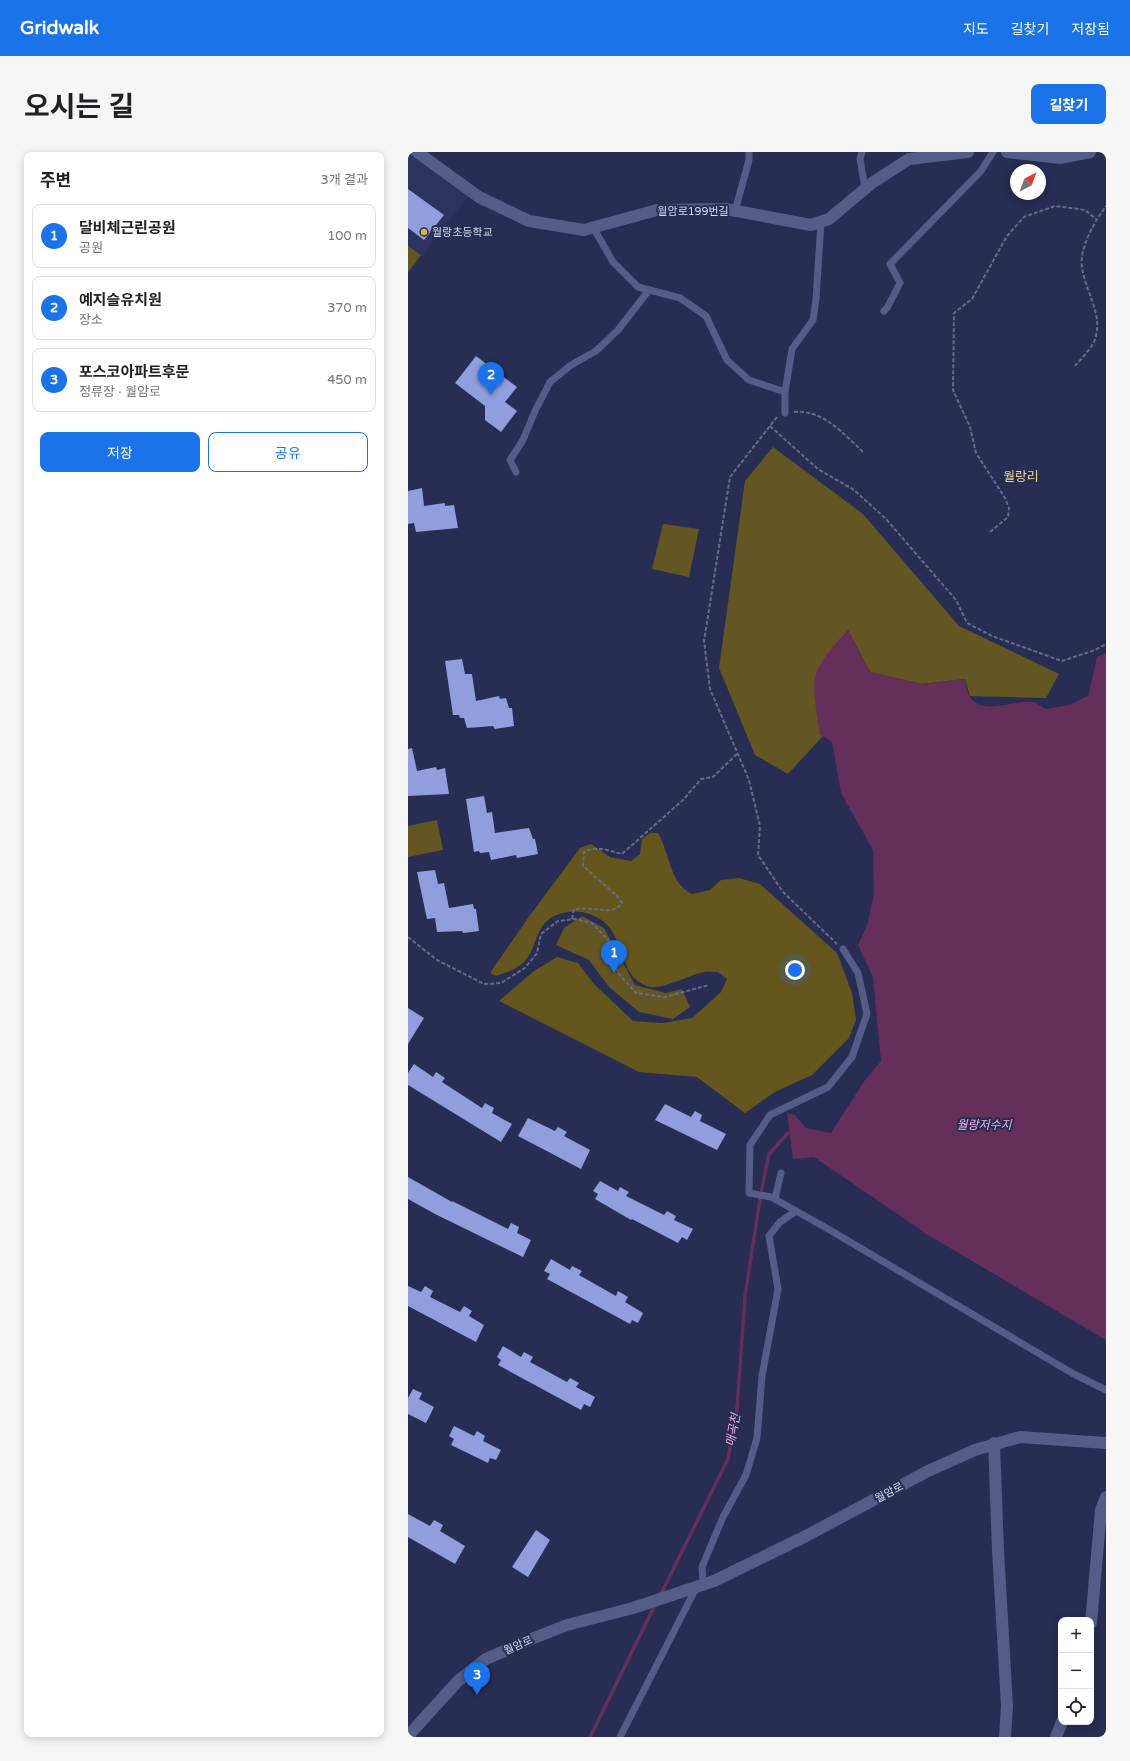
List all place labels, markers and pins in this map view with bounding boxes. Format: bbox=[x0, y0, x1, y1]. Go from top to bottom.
place label: 월랑초등학교 bbox=[432, 226, 493, 239]
marker: 월랑초등학교 bbox=[419, 227, 429, 237]
pin: 2 bbox=[478, 362, 504, 395]
pin: 1 bbox=[601, 940, 627, 973]
pin: 3 bbox=[464, 1662, 490, 1695]

